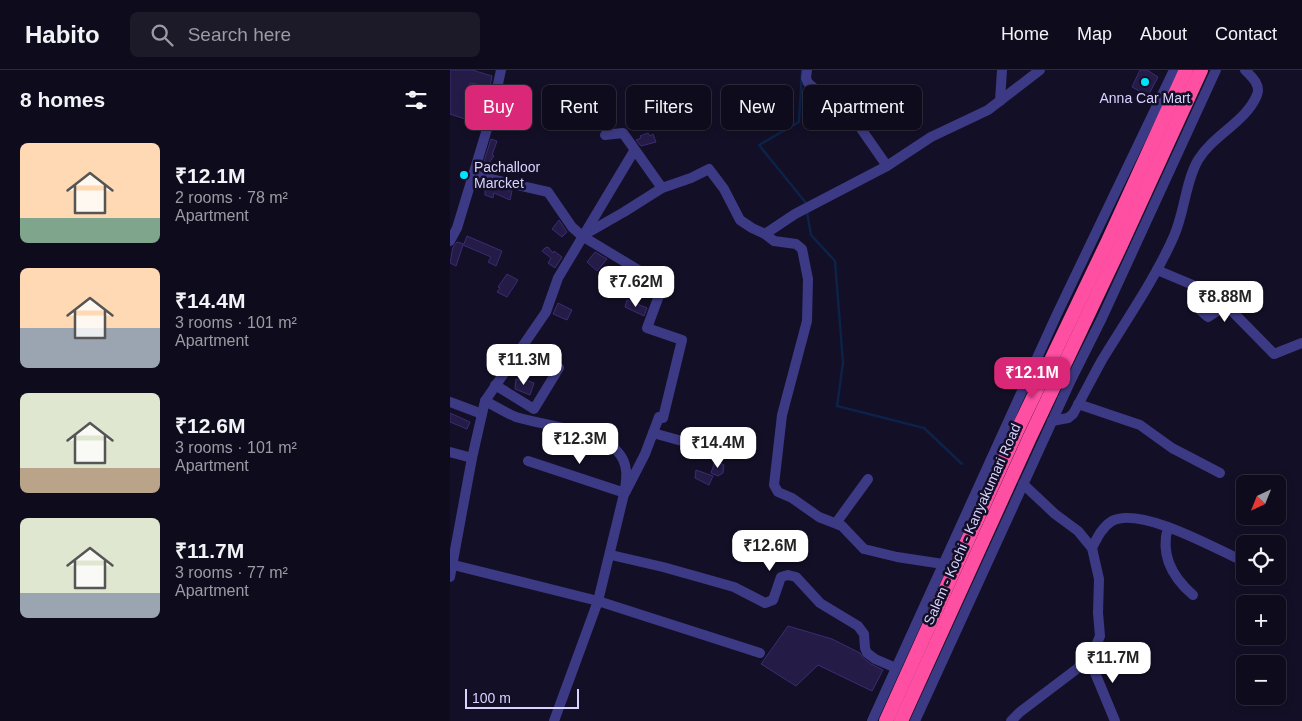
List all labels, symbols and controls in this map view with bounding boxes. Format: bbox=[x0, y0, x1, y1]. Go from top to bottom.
search box bbox=[130, 12, 480, 57]
text: Habito bbox=[25, 21, 100, 48]
icon: search bbox=[148, 21, 176, 49]
text: Search here bbox=[188, 24, 291, 45]
text: Home bbox=[1001, 24, 1049, 44]
text: Map bbox=[1077, 24, 1112, 44]
text: About bbox=[1140, 24, 1187, 44]
text: Contact bbox=[1215, 24, 1277, 44]
marker: Anna Car Mart bbox=[1139, 76, 1151, 88]
chip: Buy bbox=[465, 85, 532, 130]
chip: Rent bbox=[542, 85, 616, 130]
chip: Filters bbox=[626, 85, 711, 130]
chip: New bbox=[721, 85, 793, 130]
chip: Apartment bbox=[803, 85, 922, 130]
icon: filters bbox=[402, 86, 430, 114]
text: 8 homes bbox=[20, 88, 105, 111]
place label: Anna Car Mart bbox=[1099, 90, 1191, 106]
place label: Pachalloor Marcket bbox=[474, 159, 540, 191]
icon: home bbox=[60, 163, 120, 223]
text: ₹12.1M bbox=[175, 164, 245, 187]
marker: Pachalloor Marcket bbox=[458, 169, 470, 181]
text: 2 rooms · 78 m² bbox=[175, 189, 288, 206]
text: Apartment bbox=[175, 207, 249, 224]
pin: ₹7.62M bbox=[595, 266, 677, 308]
text: ₹7.62M bbox=[609, 273, 663, 290]
pin: ₹8.88M bbox=[1184, 280, 1266, 323]
icon: home bbox=[60, 288, 120, 348]
text: ₹8.88M bbox=[1198, 288, 1252, 305]
text: ₹14.4M bbox=[175, 289, 245, 312]
text: 3 rooms · 101 m² bbox=[175, 314, 297, 331]
text: Apartment bbox=[175, 332, 249, 349]
pin: ₹11.3M bbox=[483, 344, 565, 386]
text: ₹11.3M bbox=[498, 351, 550, 368]
pin: ₹12.1M bbox=[991, 356, 1073, 399]
text: ₹12.1M bbox=[1005, 364, 1059, 381]
icon: home bbox=[60, 413, 120, 473]
text: ₹12.6M bbox=[175, 414, 245, 437]
street label: Salem - Kochi - Kanyakumari Road bbox=[920, 421, 1024, 627]
pin: ₹12.3M bbox=[539, 422, 621, 465]
pin: ₹14.4M bbox=[677, 426, 759, 469]
text: ₹12.3M bbox=[553, 430, 607, 447]
text: ₹14.4M bbox=[691, 434, 745, 451]
text: 3 rooms · 101 m² bbox=[175, 439, 297, 456]
text: Apartment bbox=[175, 457, 249, 474]
north arrow bbox=[1236, 475, 1286, 525]
map controls bbox=[1236, 475, 1286, 705]
pin: ₹12.6M bbox=[729, 530, 811, 572]
button: locate bbox=[1236, 535, 1286, 585]
text: ₹12.6M bbox=[743, 537, 797, 554]
icon: home bbox=[60, 538, 120, 598]
text: ₹11.7M bbox=[175, 539, 244, 562]
text: 3 rooms · 77 m² bbox=[175, 564, 288, 581]
text: Apartment bbox=[175, 582, 249, 599]
button: + bbox=[1236, 595, 1286, 645]
pin: ₹11.7M bbox=[1072, 642, 1154, 684]
text: ₹11.7M bbox=[1087, 649, 1139, 666]
button: − bbox=[1236, 655, 1286, 705]
scale bar bbox=[465, 686, 579, 709]
text: 100 m bbox=[472, 690, 511, 706]

